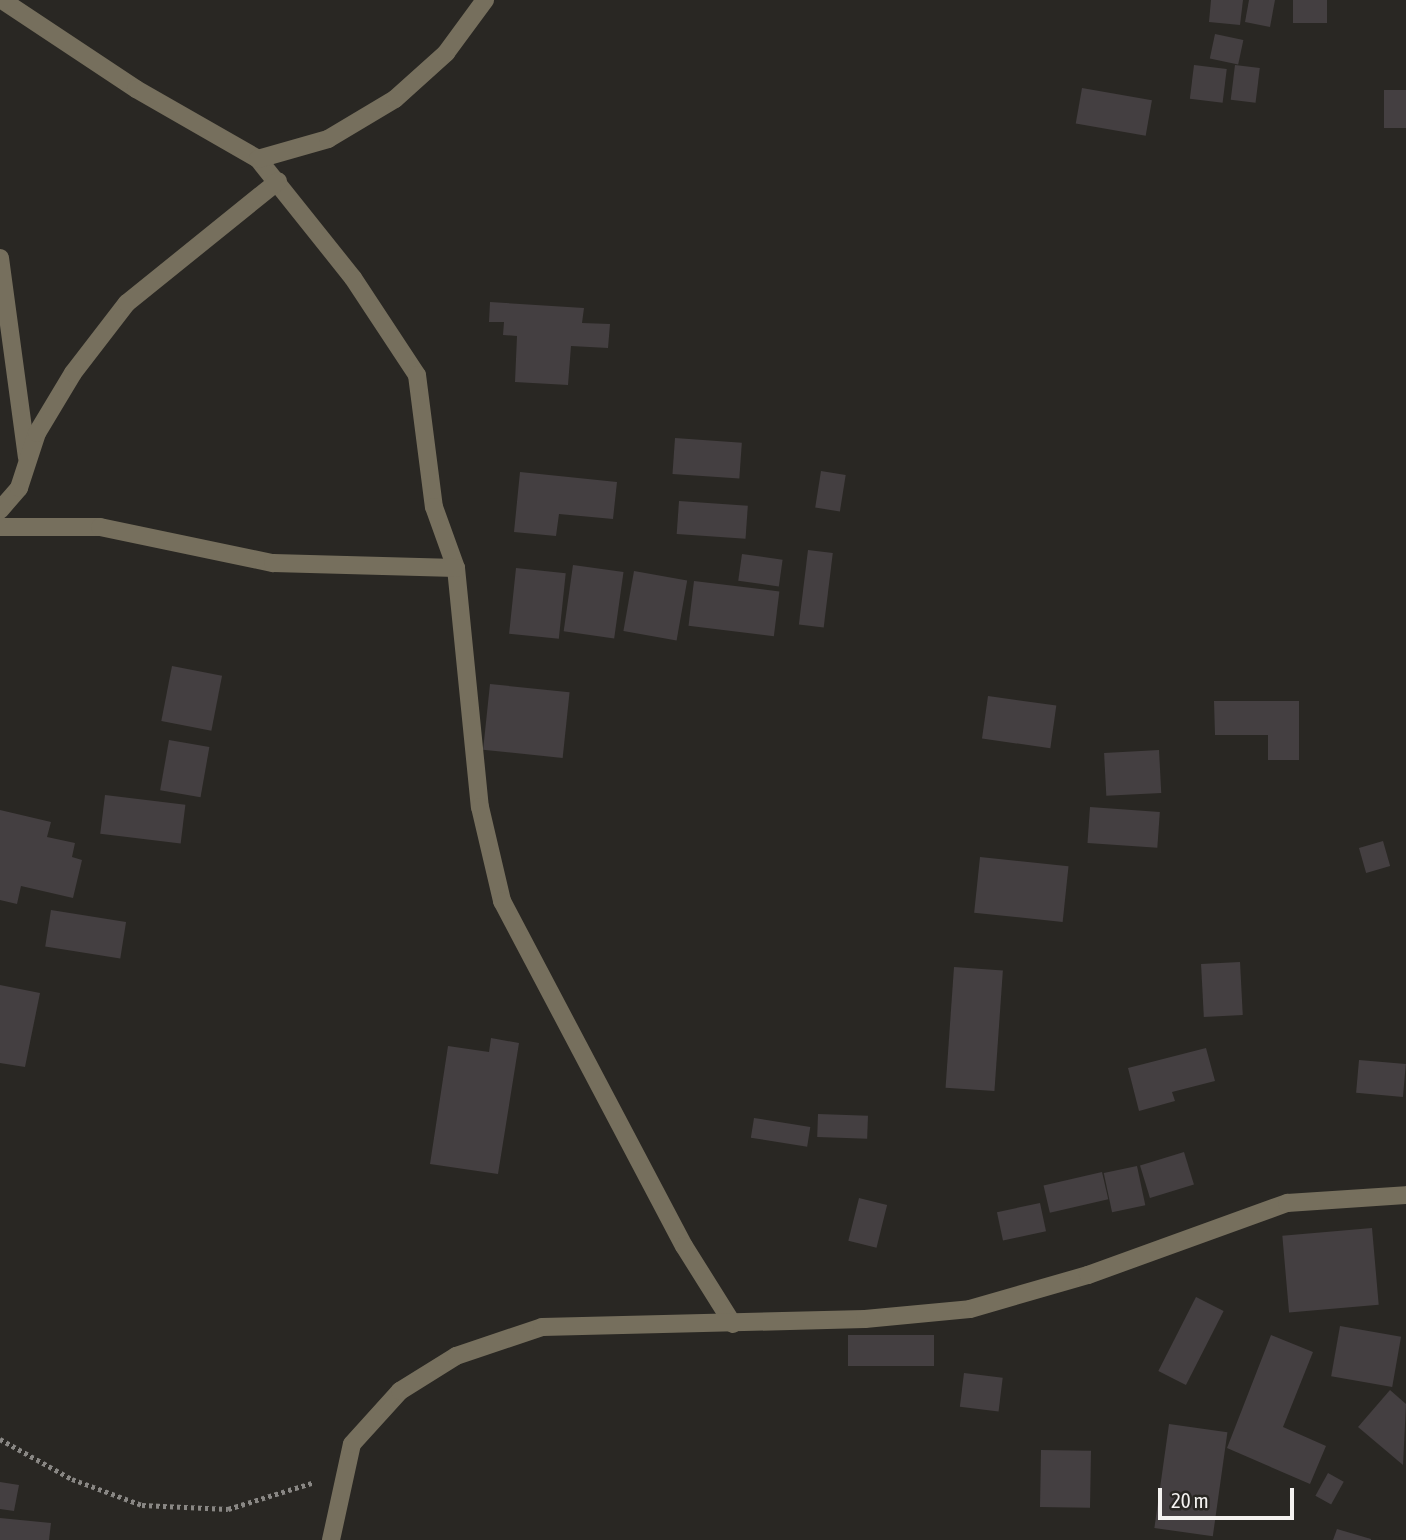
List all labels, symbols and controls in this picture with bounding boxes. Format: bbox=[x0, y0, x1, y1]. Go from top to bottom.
scale bar bbox=[1161, 1474, 1298, 1518]
text: 20 m bbox=[1171, 1488, 1209, 1512]

